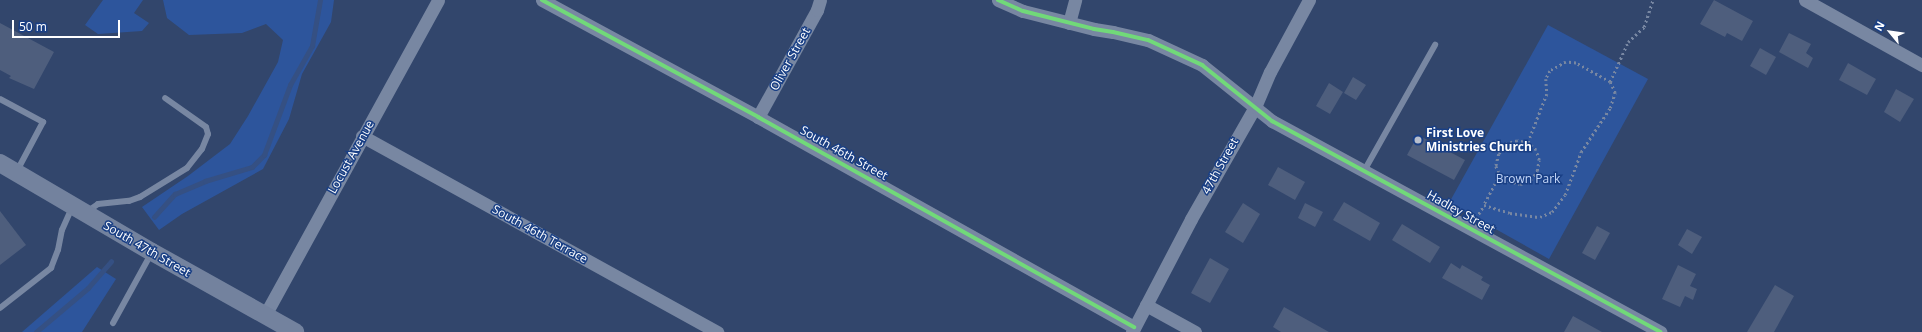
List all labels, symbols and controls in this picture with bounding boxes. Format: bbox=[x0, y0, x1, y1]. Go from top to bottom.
scale bar bbox=[14, 12, 122, 38]
north arrow bbox=[1870, 12, 1910, 52]
text: 50 m bbox=[19, 18, 47, 35]
text: N bbox=[1870, 18, 1888, 33]
street label: Oliver Street bbox=[767, 25, 813, 93]
street label: Locust Avenue bbox=[325, 118, 377, 196]
street label: South 46th Street bbox=[798, 123, 890, 183]
place label: First Love Ministries Church bbox=[1426, 126, 1532, 154]
street label: 47th Street bbox=[1199, 135, 1241, 197]
marker: First Love Ministries Church bbox=[1413, 135, 1423, 145]
park label: Brown Park bbox=[1496, 172, 1560, 186]
street label: Hadley Street bbox=[1425, 187, 1497, 237]
street label: South 46th Terrace bbox=[490, 202, 590, 266]
street label: South 47th Street bbox=[101, 218, 193, 280]

